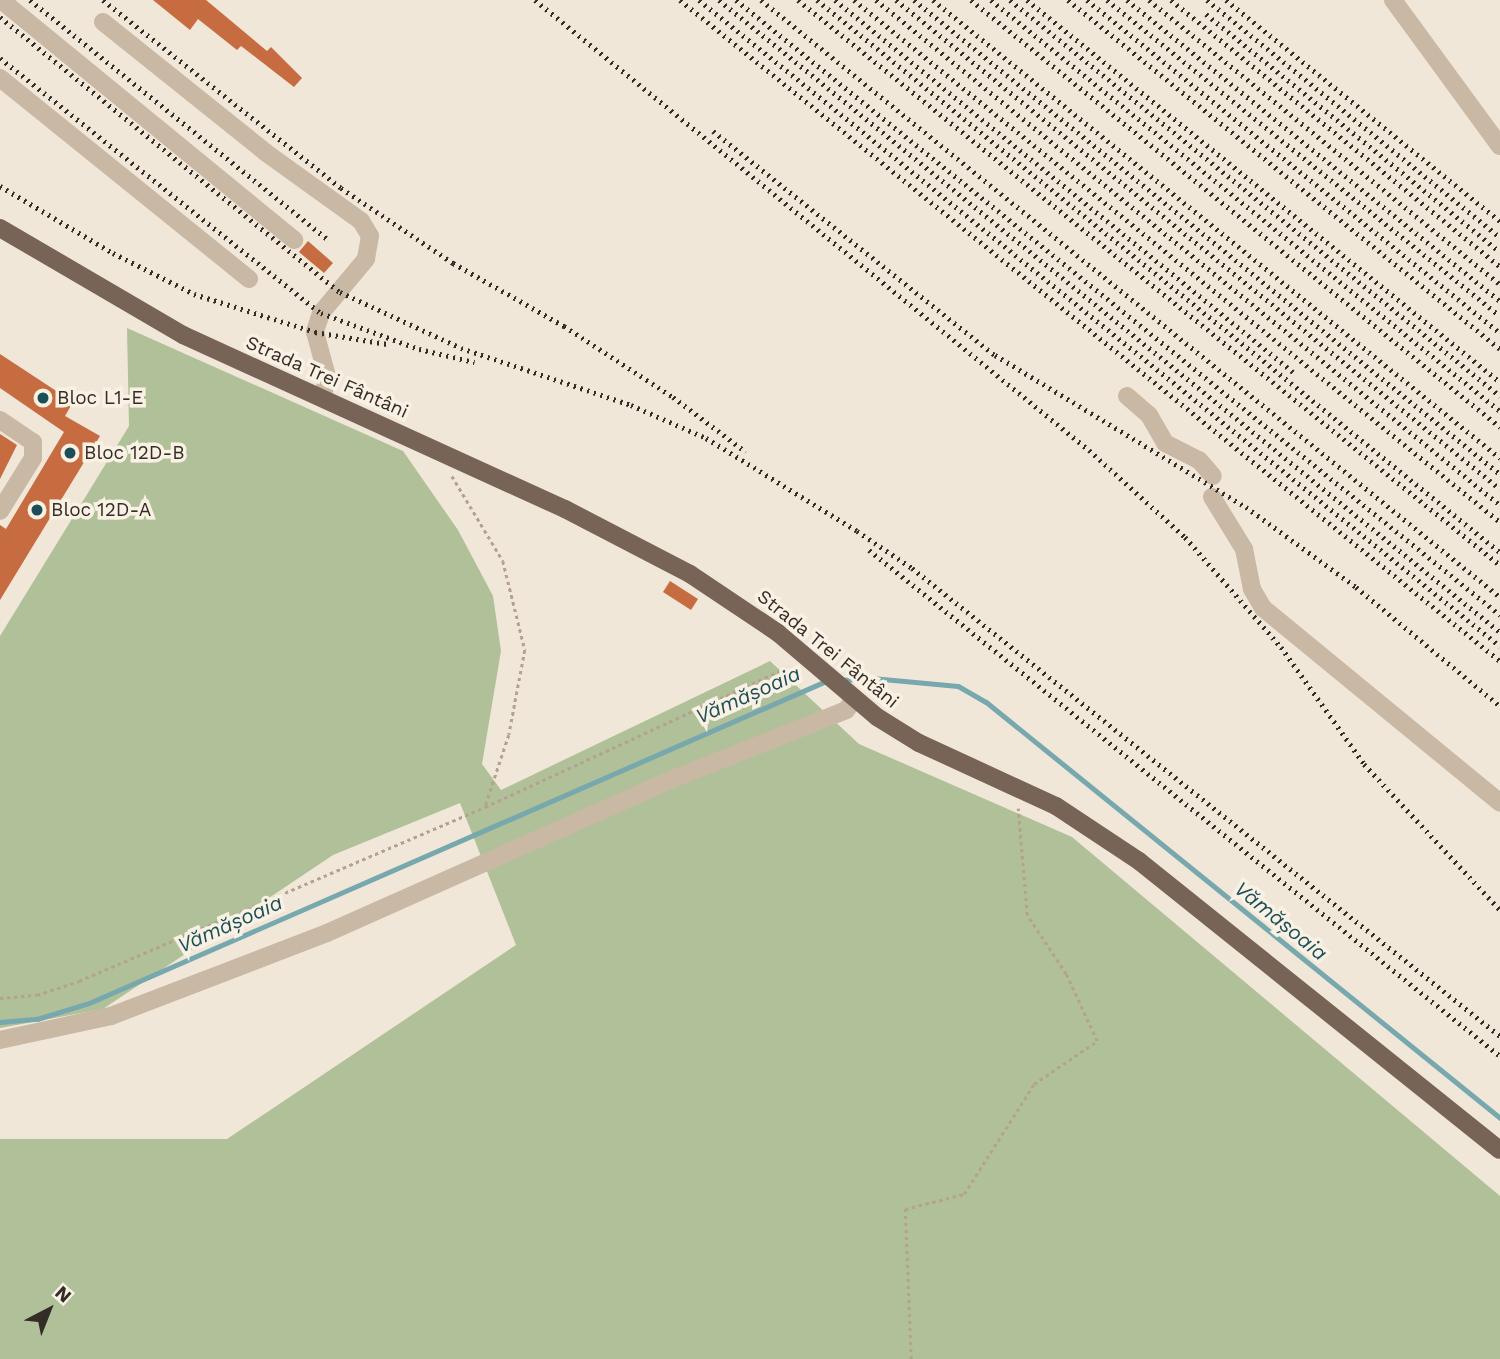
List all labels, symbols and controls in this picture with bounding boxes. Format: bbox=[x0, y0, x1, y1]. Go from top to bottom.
street label: Strada Trei Fântâni bbox=[242, 331, 412, 423]
place label: Bloc L1-E bbox=[57, 387, 143, 409]
marker: Bloc L1-E bbox=[35, 390, 51, 406]
place label: Bloc 12D-B bbox=[84, 442, 185, 464]
marker: Bloc 12D-B bbox=[62, 445, 78, 461]
place label: Bloc 12D-A bbox=[51, 499, 152, 521]
marker: Bloc 12D-A bbox=[29, 502, 45, 518]
street label: Strada Trei Fântâni bbox=[752, 585, 904, 713]
water label: Vămășoaia bbox=[692, 661, 804, 729]
water label: Vămășoaia bbox=[1230, 876, 1332, 966]
water label: Vămășoaia bbox=[174, 890, 286, 958]
north arrow bbox=[14, 1275, 84, 1345]
text: N bbox=[50, 1281, 76, 1307]

